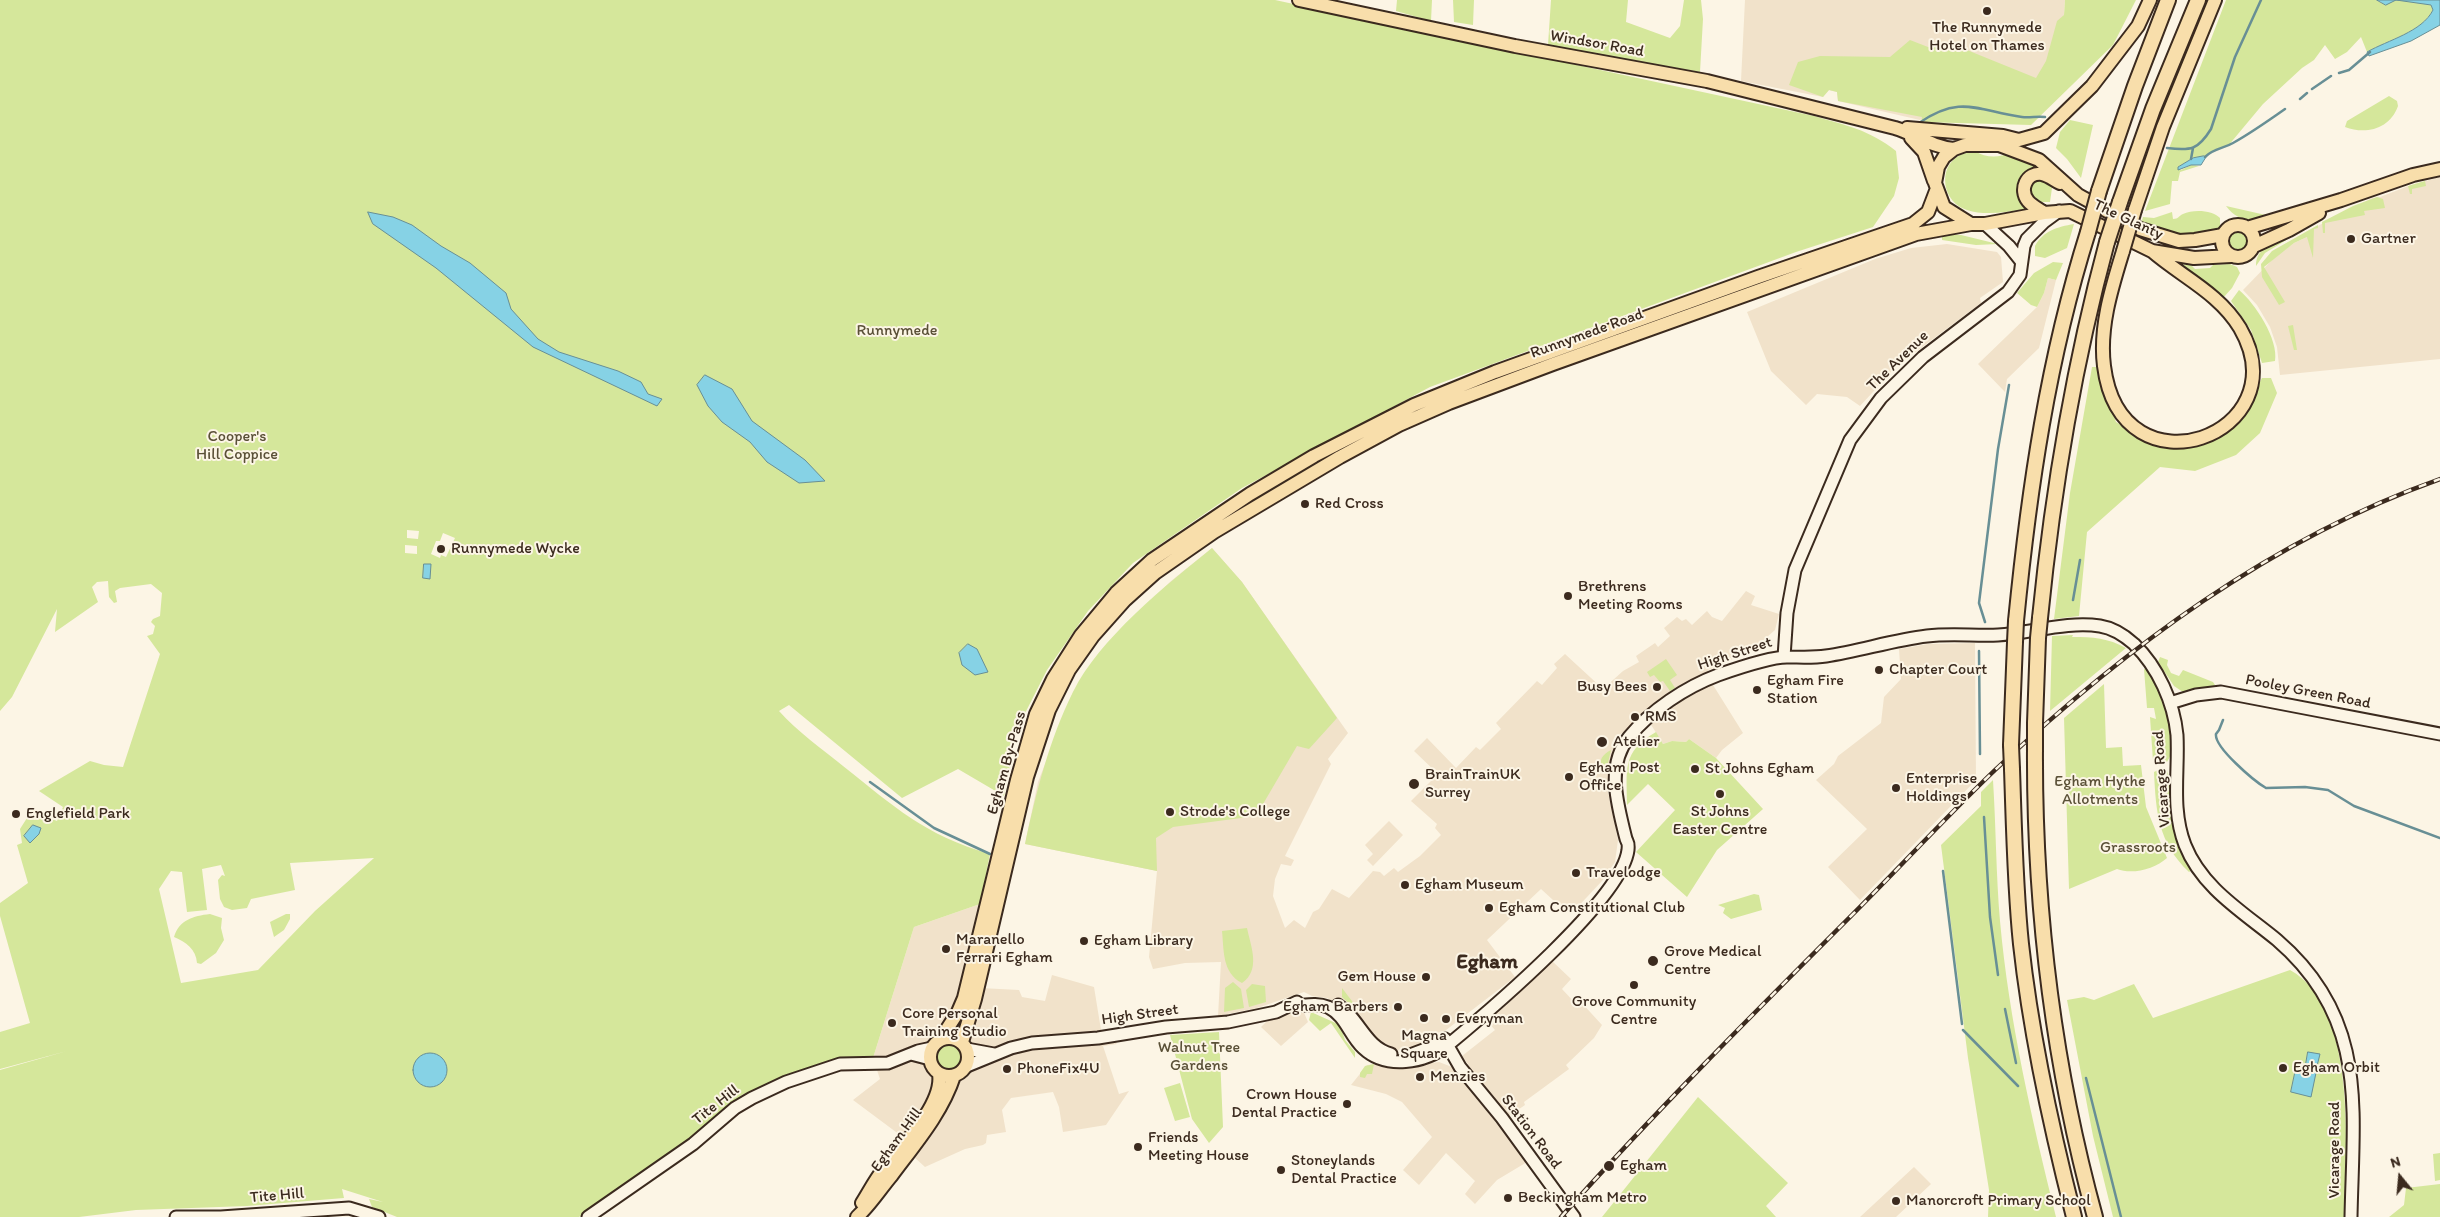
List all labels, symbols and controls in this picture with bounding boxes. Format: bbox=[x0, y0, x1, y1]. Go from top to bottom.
marker: The Runnymede Hotel on Thames bbox=[1981, 5, 1993, 17]
place label: The Runnymede Hotel on Thames bbox=[1929, 18, 2045, 56]
street label: Windsor Road bbox=[1548, 26, 1646, 62]
street label: The Glanty bbox=[2090, 196, 2166, 244]
place label: Gartner bbox=[2361, 229, 2416, 249]
marker: Gartner bbox=[2345, 233, 2357, 245]
street label: Runnymede Road bbox=[1528, 305, 1646, 363]
park label: Runnymede bbox=[857, 321, 937, 341]
street label: The Avenue bbox=[1863, 327, 1933, 395]
park label: Cooper's Hill Coppice bbox=[196, 427, 278, 465]
place label: Red Cross bbox=[1315, 494, 1384, 514]
marker: Red Cross bbox=[1299, 498, 1311, 510]
place label: Runnymede Wycke bbox=[451, 539, 580, 559]
marker: Runnymede Wycke bbox=[435, 543, 447, 555]
place label: Brethrens Meeting Rooms bbox=[1578, 577, 1683, 615]
marker: Brethrens Meeting Rooms bbox=[1562, 590, 1574, 602]
street label: High Street bbox=[1695, 633, 1775, 675]
place label: Chapter Court bbox=[1889, 660, 1987, 680]
marker: Chapter Court bbox=[1873, 664, 1885, 676]
street label: Pooley Green Road bbox=[2244, 670, 2372, 714]
place label: Egham Fire Station bbox=[1767, 671, 1844, 709]
place label: Busy Bees bbox=[1577, 677, 1647, 697]
marker: Busy Bees bbox=[1651, 681, 1663, 693]
marker: Egham Fire Station bbox=[1751, 684, 1763, 696]
place label: RMS bbox=[1645, 707, 1677, 727]
street label: Egham By-Pass bbox=[983, 709, 1031, 817]
marker: RMS bbox=[1629, 711, 1641, 723]
street label: Vicarage Road bbox=[2149, 730, 2175, 828]
place label: Atelier bbox=[1613, 732, 1660, 752]
marker: Atelier bbox=[1595, 735, 1609, 749]
place label: Egham Post Office bbox=[1579, 758, 1660, 796]
place label: St Johns Egham bbox=[1705, 759, 1814, 779]
marker: St Johns Egham bbox=[1689, 763, 1701, 775]
place label: BrainTrainUK Surrey bbox=[1425, 765, 1520, 803]
place label: Enterprise Holdings bbox=[1906, 769, 1977, 807]
marker: Egham Post Office bbox=[1563, 771, 1575, 783]
park label: Egham Hythe Allotments bbox=[2054, 772, 2146, 810]
marker: BrainTrainUK Surrey bbox=[1407, 777, 1421, 791]
marker: Enterprise Holdings bbox=[1890, 782, 1902, 794]
marker: St Johns Easter Centre bbox=[1714, 788, 1726, 800]
place label: Strode's College bbox=[1180, 802, 1290, 822]
place label: St Johns Easter Centre bbox=[1673, 802, 1767, 840]
place label: Englefield Park bbox=[26, 804, 130, 824]
marker: Strode's College bbox=[1164, 806, 1176, 818]
marker: Englefield Park bbox=[10, 808, 22, 820]
park label: Grassroots bbox=[2100, 838, 2176, 858]
place label: Travelodge bbox=[1586, 863, 1661, 883]
marker: Travelodge bbox=[1570, 867, 1582, 879]
place label: Egham Museum bbox=[1415, 875, 1524, 895]
marker: Egham Museum bbox=[1399, 879, 1411, 891]
place label: Egham Constitutional Club bbox=[1499, 898, 1685, 918]
marker: Egham Constitutional Club bbox=[1483, 902, 1495, 914]
place label: Maranello Ferrari Egham bbox=[956, 930, 1053, 968]
place label: Egham Library bbox=[1094, 931, 1193, 951]
marker: Egham Library bbox=[1078, 935, 1090, 947]
place label: Grove Medical Centre bbox=[1664, 942, 1761, 980]
marker: Maranello Ferrari Egham bbox=[940, 943, 952, 955]
district label: Egham bbox=[1456, 950, 1518, 976]
marker: Grove Medical Centre bbox=[1646, 954, 1660, 968]
place label: Gem House bbox=[1337, 967, 1416, 987]
marker: Gem House bbox=[1420, 971, 1432, 983]
marker: Grove Community Centre bbox=[1628, 979, 1640, 991]
place label: Grove Community Centre bbox=[1572, 992, 1696, 1030]
place label: Egham Barbers bbox=[1283, 997, 1388, 1017]
street label: High Street bbox=[1100, 1000, 1180, 1030]
marker: Egham Barbers bbox=[1392, 1001, 1404, 1013]
place label: Core Personal Training Studio bbox=[902, 1004, 1007, 1042]
place label: Everyman bbox=[1456, 1009, 1523, 1029]
marker: Magna Square bbox=[1418, 1012, 1430, 1024]
marker: Everyman bbox=[1440, 1013, 1452, 1025]
marker: Core Personal Training Studio bbox=[886, 1017, 898, 1029]
place label: Magna Square bbox=[1400, 1026, 1448, 1064]
park label: Walnut Tree Gardens bbox=[1158, 1038, 1240, 1076]
place label: Egham Orbit bbox=[2293, 1058, 2380, 1078]
place label: PhoneFix4U bbox=[1017, 1059, 1100, 1079]
marker: Egham Orbit bbox=[2277, 1062, 2289, 1074]
marker: PhoneFix4U bbox=[1001, 1063, 1013, 1075]
place label: Menzies bbox=[1430, 1067, 1486, 1087]
marker: Menzies bbox=[1414, 1071, 1426, 1083]
street label: Tite Hill bbox=[689, 1081, 743, 1129]
place label: Crown House Dental Practice bbox=[1231, 1085, 1337, 1123]
street label: Station Road bbox=[1497, 1091, 1565, 1173]
marker: Crown House Dental Practice bbox=[1341, 1098, 1353, 1110]
street label: Vicarage Road bbox=[2325, 1101, 2345, 1199]
street label: Egham Hill bbox=[867, 1104, 927, 1176]
place label: Friends Meeting House bbox=[1148, 1128, 1249, 1166]
marker: Friends Meeting House bbox=[1132, 1141, 1144, 1153]
place label: Stoneylands Dental Practice bbox=[1291, 1151, 1397, 1189]
north arrow bbox=[2375, 1152, 2425, 1202]
text: N bbox=[2388, 1153, 2402, 1172]
place label: Egham bbox=[1620, 1156, 1667, 1176]
marker: Egham bbox=[1602, 1159, 1616, 1173]
marker: Stoneylands Dental Practice bbox=[1275, 1164, 1287, 1176]
street label: Tite Hill bbox=[249, 1184, 305, 1208]
place label: Beckingham Metro bbox=[1518, 1188, 1647, 1208]
place label: Manorcroft Primary School bbox=[1906, 1191, 2091, 1211]
marker: Beckingham Metro bbox=[1502, 1192, 1514, 1204]
marker: Manorcroft Primary School bbox=[1890, 1195, 1902, 1207]

